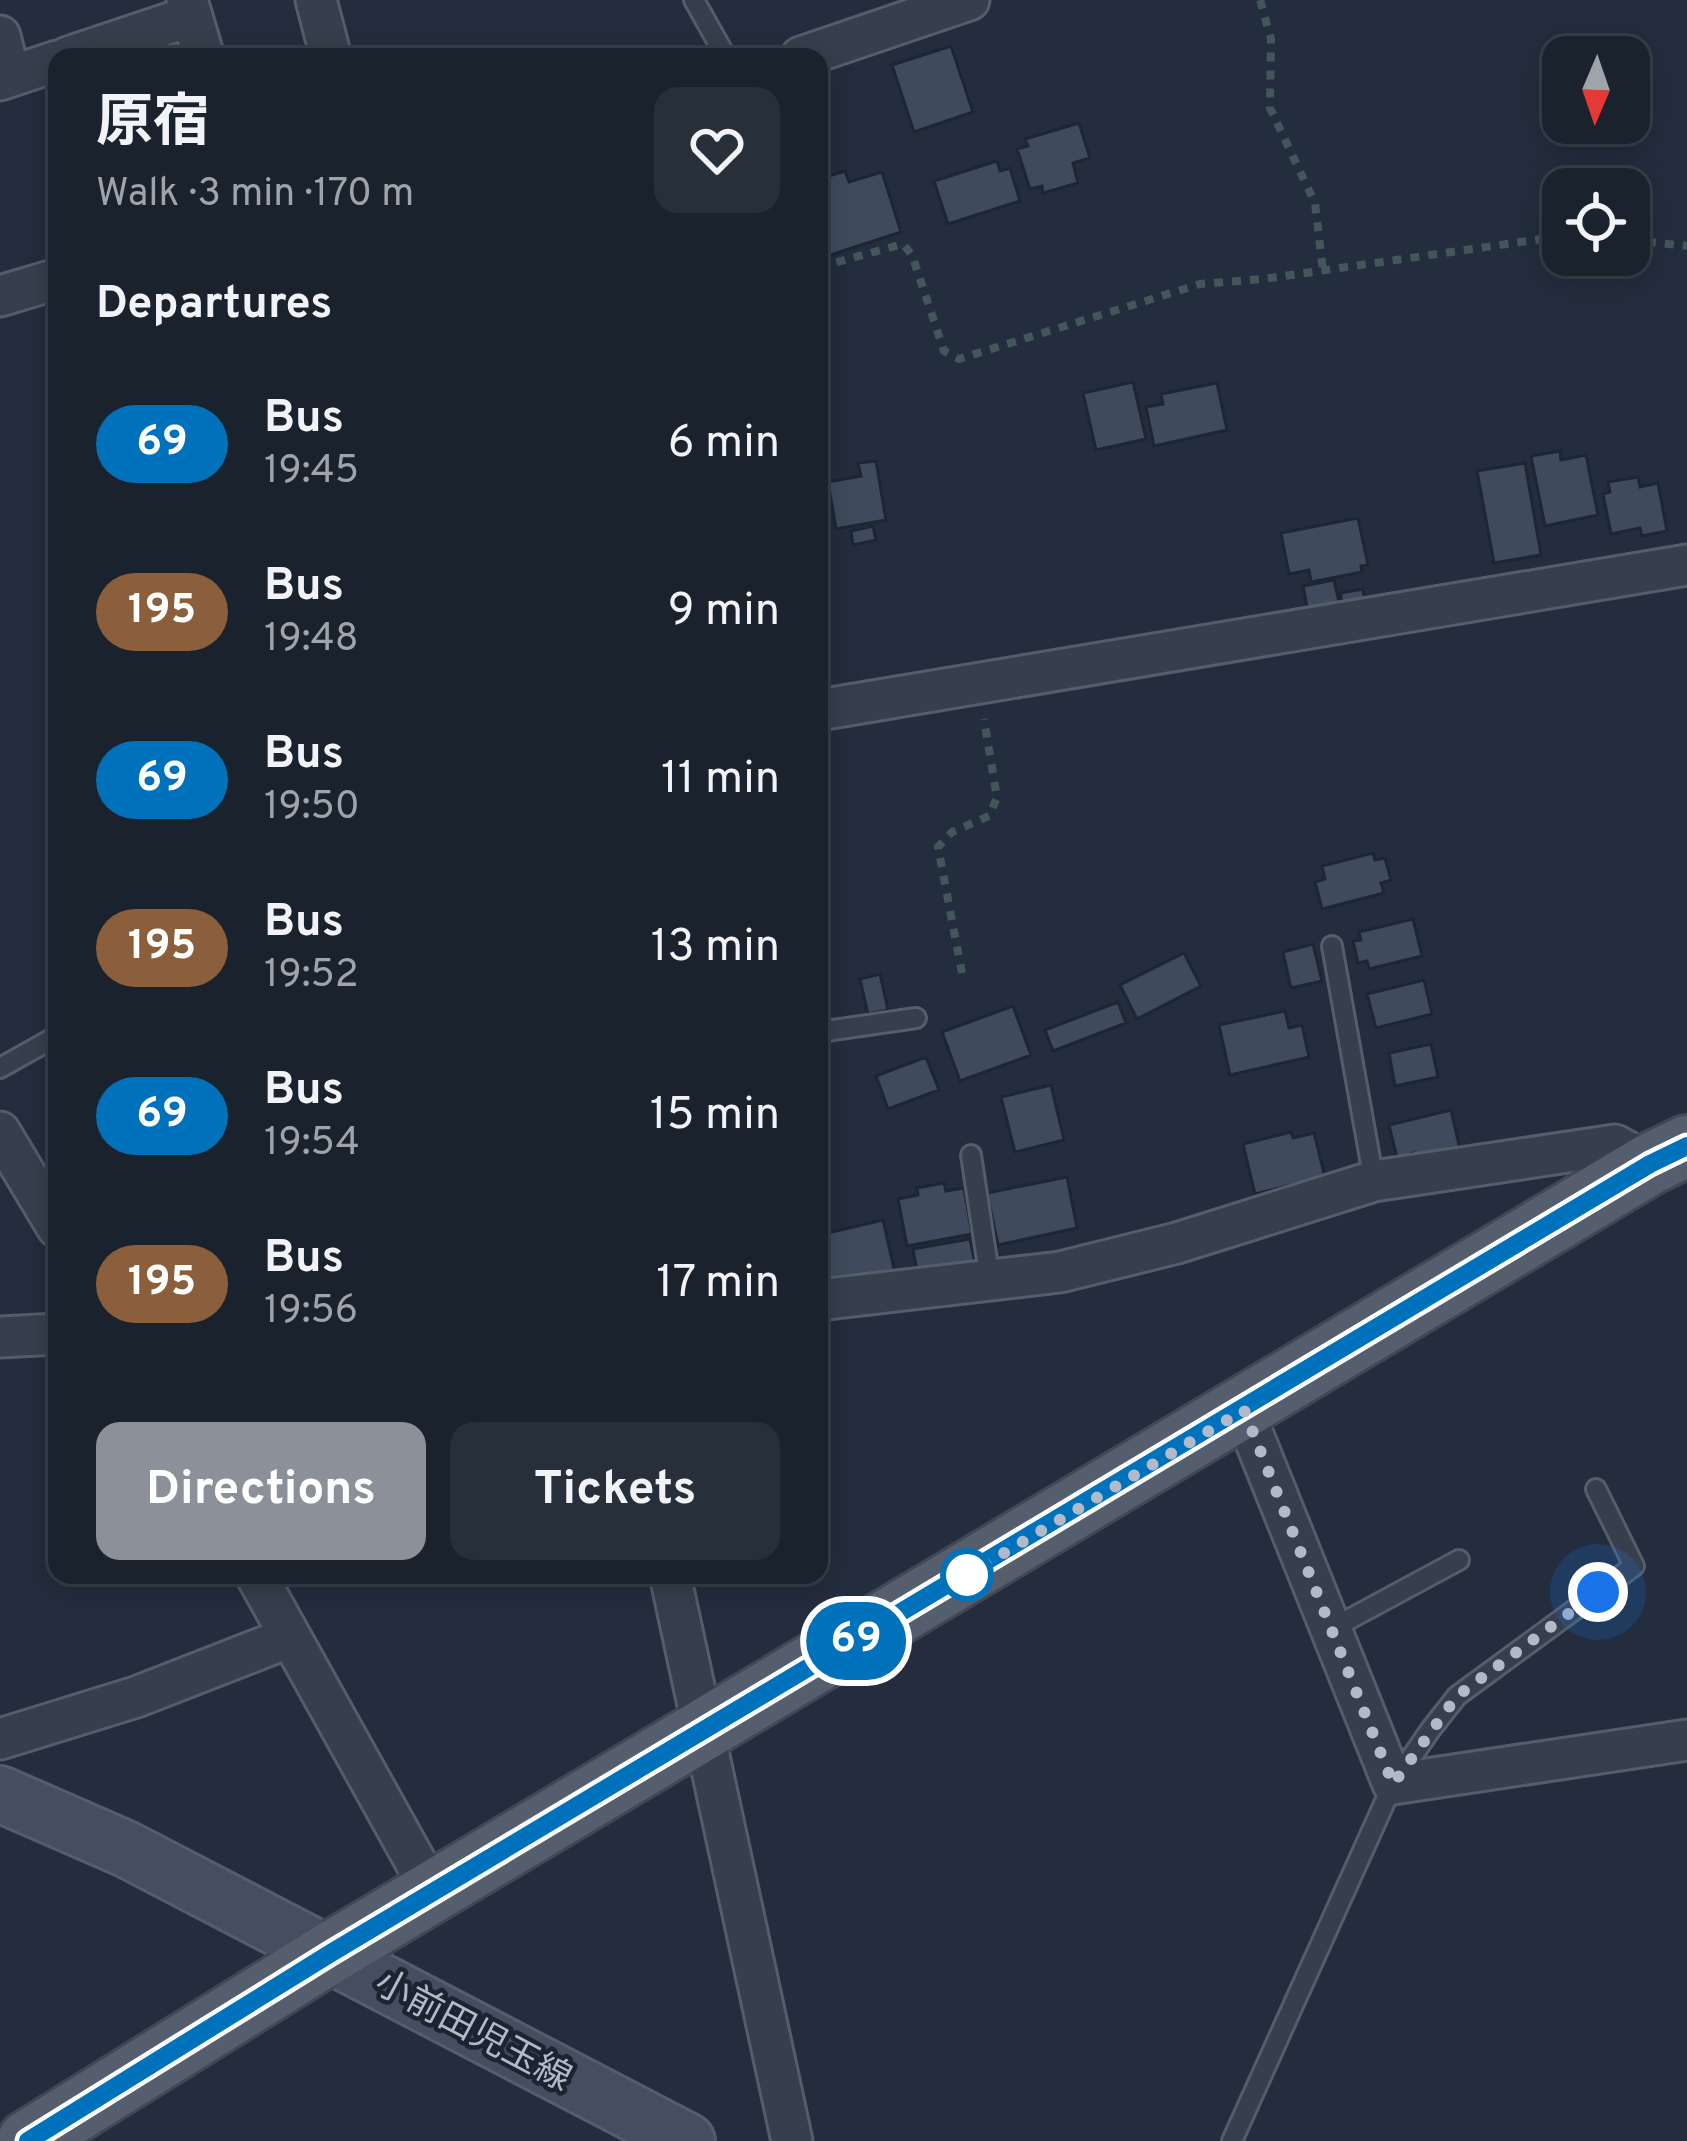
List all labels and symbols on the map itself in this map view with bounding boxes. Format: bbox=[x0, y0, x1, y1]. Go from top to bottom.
north arrow bbox=[1542, 36, 1650, 144]
unlabelled marker bbox=[942, 1550, 992, 1600]
your location bbox=[1568, 1562, 1628, 1622]
line badge: 69 bbox=[802, 1602, 910, 1680]
street label: 小前田児玉線 bbox=[366, 1962, 578, 2104]

